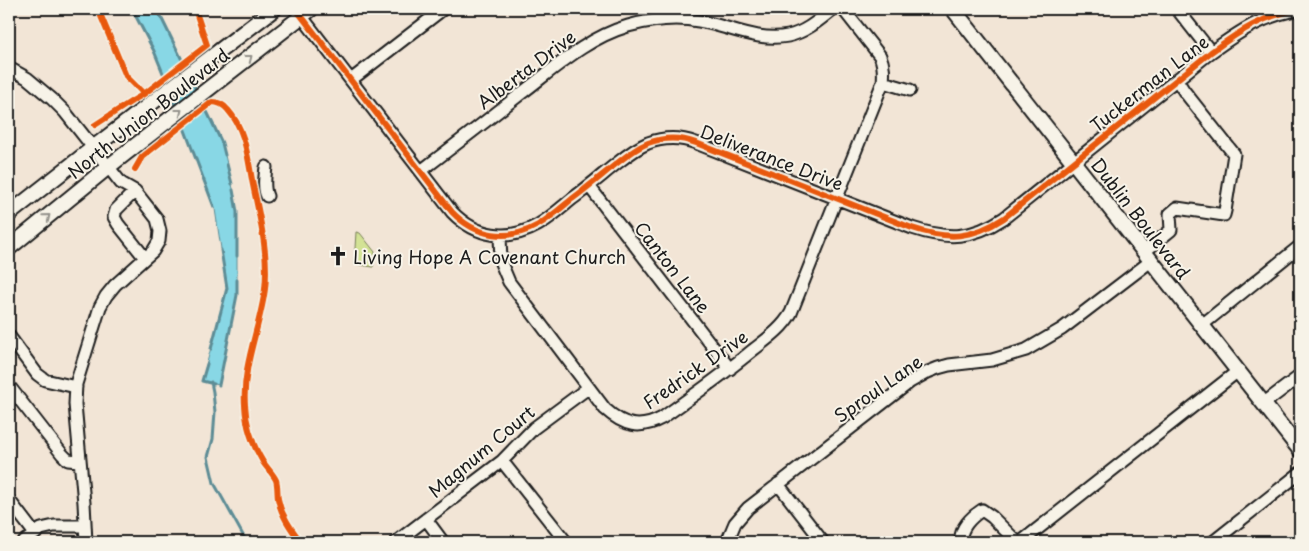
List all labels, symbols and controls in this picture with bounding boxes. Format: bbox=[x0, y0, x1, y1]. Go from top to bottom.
street label: Alberta Drive bbox=[471, 23, 581, 115]
street label: Tuckerman Lane bbox=[1084, 28, 1214, 138]
street label: North Union Boulevard bbox=[61, 41, 235, 185]
one-way arrow bbox=[243, 55, 252, 63]
one-way arrow bbox=[173, 110, 182, 118]
street label: Deliverance Drive bbox=[697, 117, 847, 197]
street label: Dublin Boulevard bbox=[1085, 152, 1197, 284]
one-way arrow bbox=[41, 213, 50, 222]
street label: Canton Lane bbox=[628, 215, 718, 319]
place label: Living Hope A Covenant Church bbox=[353, 243, 626, 270]
church icon: Living Hope A Covenant Church bbox=[327, 245, 349, 267]
street label: Fredrick Drive bbox=[637, 323, 753, 415]
street label: Sproul Lane bbox=[828, 348, 928, 428]
street label: Magnum Court bbox=[422, 398, 540, 504]

